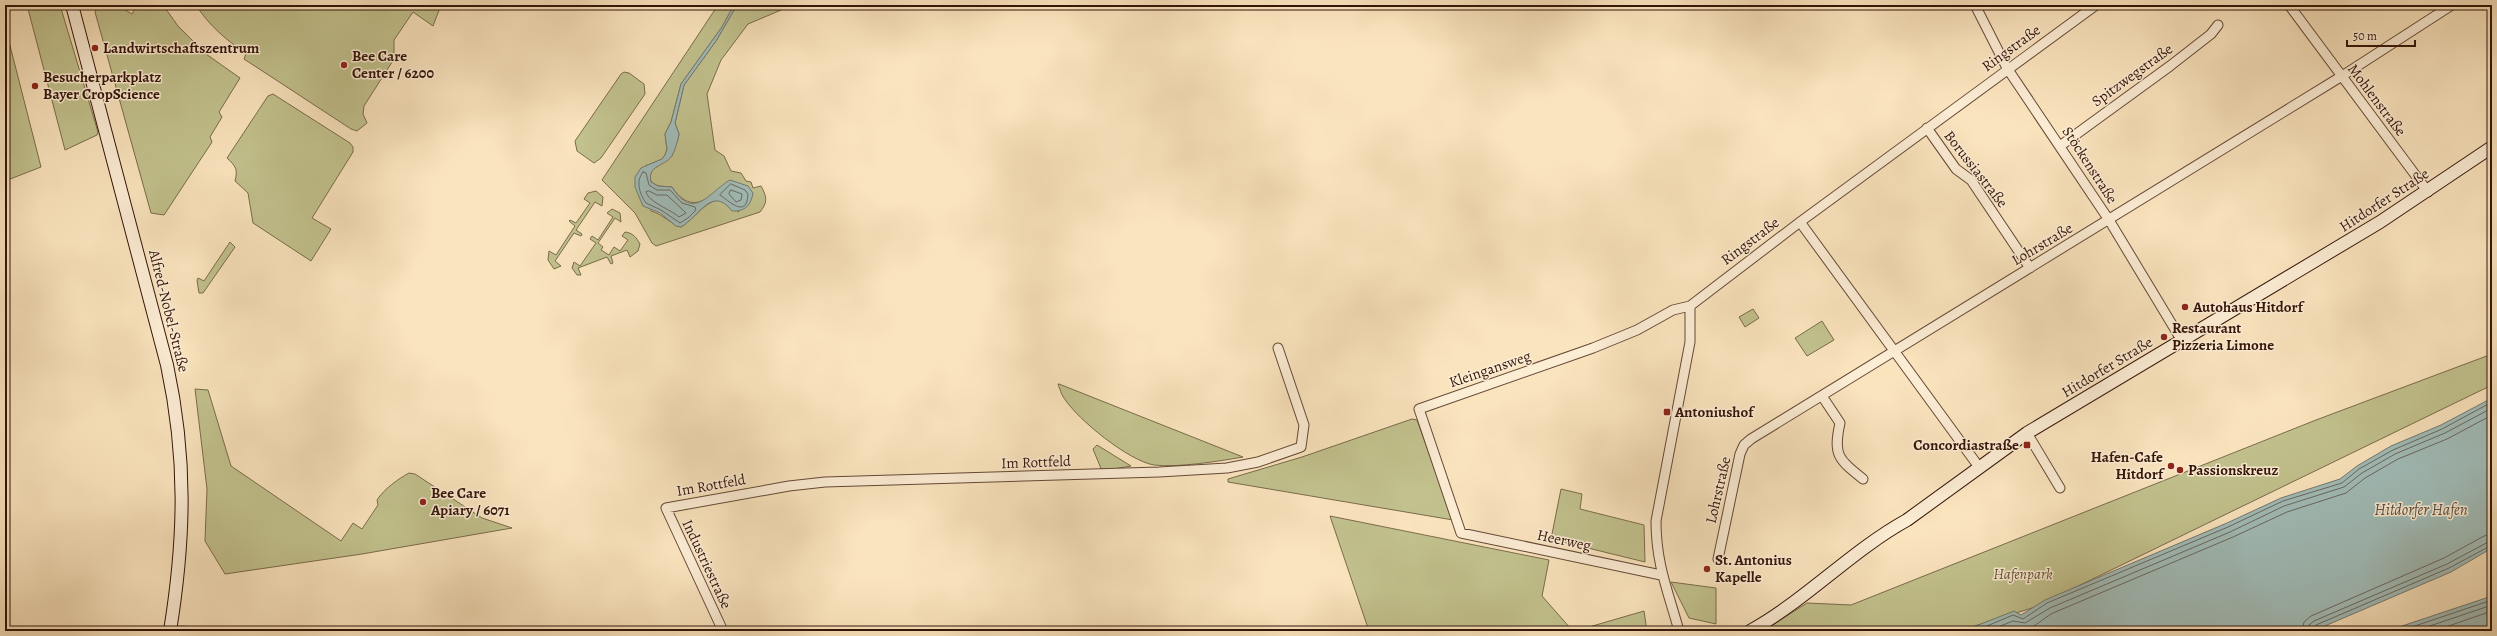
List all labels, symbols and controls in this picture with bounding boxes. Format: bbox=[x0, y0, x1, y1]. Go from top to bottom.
street label: Ringstraße bbox=[1978, 20, 2045, 76]
scale bar bbox=[2347, 22, 2415, 48]
text: 50 m bbox=[2353, 28, 2377, 44]
place label: Landwirtschaftszentrum bbox=[103, 38, 260, 58]
street label: Spitzwegstraße bbox=[2087, 39, 2177, 111]
marker: Landwirtschaftszentrum bbox=[90, 43, 100, 53]
place label: Bee Care Center / 6200 bbox=[352, 46, 434, 83]
marker: Bee Care Center / 6200 bbox=[339, 60, 349, 70]
street label: Mohlenstraße bbox=[2343, 60, 2411, 140]
place label: Besucherparkplatz Bayer CropScience bbox=[43, 67, 162, 104]
marker: Besucherparkplatz Bayer CropScience bbox=[30, 81, 40, 91]
street label: Stöckenstraße bbox=[2058, 123, 2122, 208]
street label: Borussiastraße bbox=[1940, 126, 2013, 212]
street label: Hitdorfer Straße bbox=[2335, 163, 2433, 236]
street label: Ringstraße bbox=[1717, 212, 1783, 269]
street label: Lohrstraße bbox=[2008, 218, 2077, 270]
street label: Alfred-Nobel-Straße bbox=[144, 247, 194, 375]
place label: Autohaus Hitdorf bbox=[2192, 297, 2305, 317]
marker: Autohaus Hitdorf bbox=[2180, 302, 2190, 312]
place label: Restaurant Pizzeria Limone bbox=[2172, 318, 2274, 355]
street label: Hitdorfer Straße bbox=[2058, 332, 2156, 402]
marker: Restaurant Pizzeria Limone bbox=[2159, 332, 2169, 342]
street label: Kleingansweg bbox=[1446, 346, 1534, 392]
place label: Antoniushof bbox=[1674, 402, 1755, 422]
marker: Antoniushof bbox=[1662, 407, 1672, 417]
place label: Concordiastraße bbox=[1913, 435, 2019, 455]
marker: Concordiastraße bbox=[2022, 440, 2032, 450]
place label: Hafen-Cafe Hitdorf bbox=[2091, 447, 2165, 484]
street label: Im Rottfeld bbox=[1001, 451, 1072, 473]
street label: Lohrstraße bbox=[1701, 454, 1735, 525]
place label: Passionskreuz bbox=[2188, 460, 2278, 480]
marker: Hafen-Cafe Hitdorf bbox=[2166, 461, 2176, 471]
marker: Passionskreuz bbox=[2175, 465, 2185, 475]
street label: Im Rottfeld bbox=[675, 469, 748, 501]
place label: Bee Care Apiary / 6071 bbox=[430, 483, 510, 520]
marker: Bee Care Apiary / 6071 bbox=[418, 497, 428, 507]
water label: Hitdorfer Hafen bbox=[2374, 499, 2468, 521]
street label: Industriestraße bbox=[678, 516, 737, 612]
street label: Heerweg bbox=[1535, 525, 1593, 556]
place label: St. Antonius Kapelle bbox=[1715, 550, 1792, 587]
marker: St. Antonius Kapelle bbox=[1702, 564, 1712, 574]
park label: Hafenpark bbox=[1993, 564, 2053, 584]

